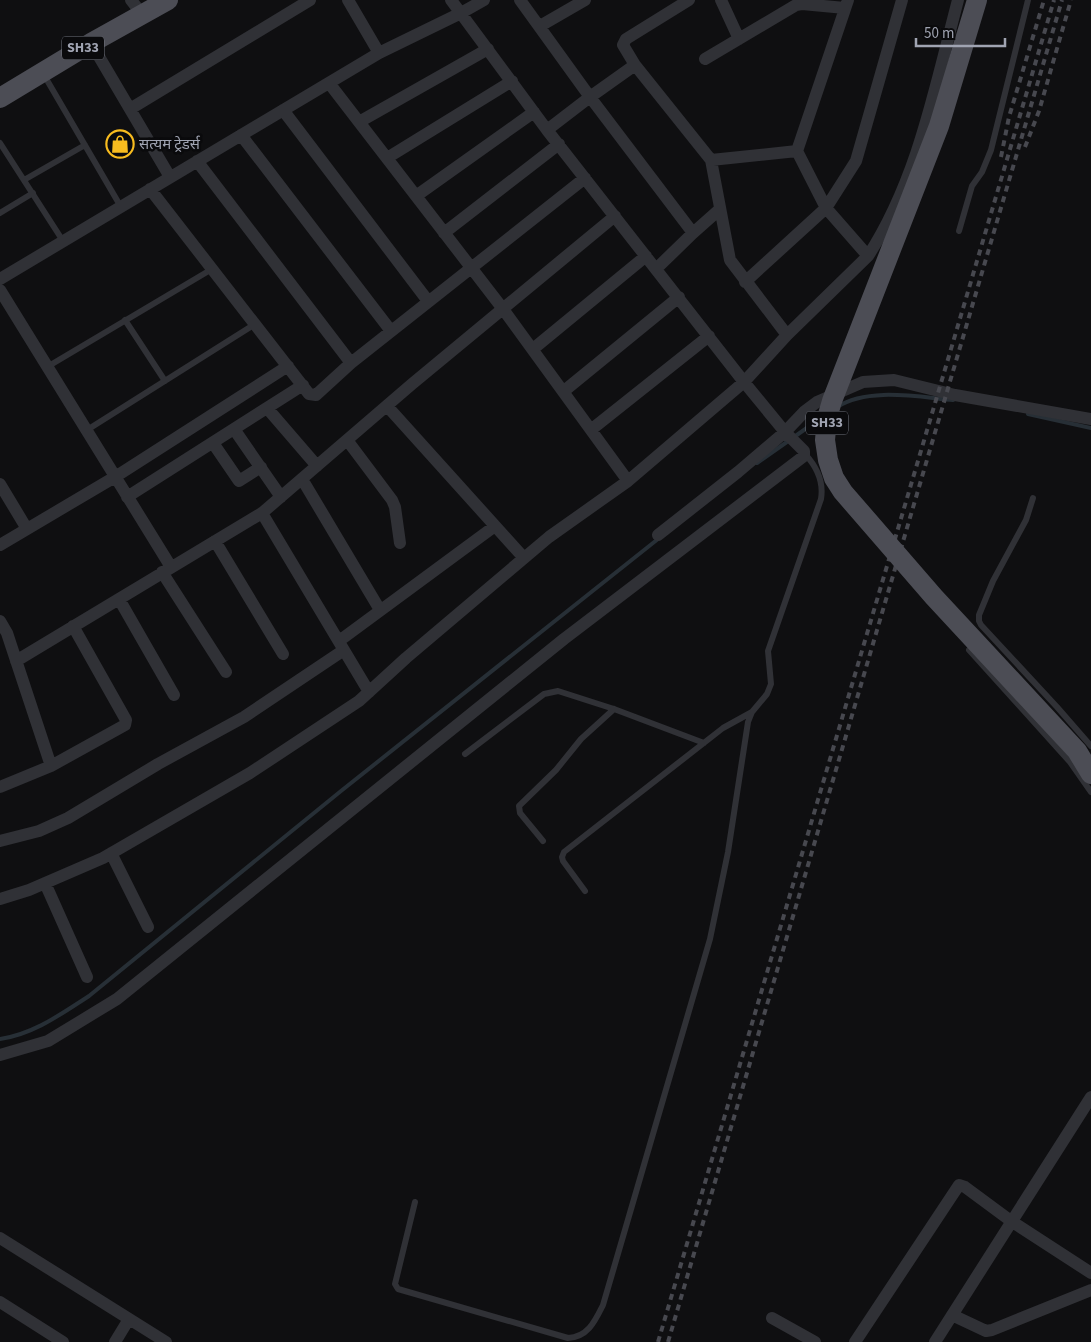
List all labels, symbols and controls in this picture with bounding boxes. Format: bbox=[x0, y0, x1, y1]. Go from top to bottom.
scale bar bbox=[916, 15, 1005, 47]
text: 50 m bbox=[924, 23, 954, 44]
road number: SH33 bbox=[62, 36, 104, 59]
shop icon: सत्यम ट्रेडर्स bbox=[105, 129, 135, 159]
place label: सत्यम ट्रेडर्स bbox=[139, 134, 201, 155]
road number: SH33 bbox=[806, 412, 848, 434]

